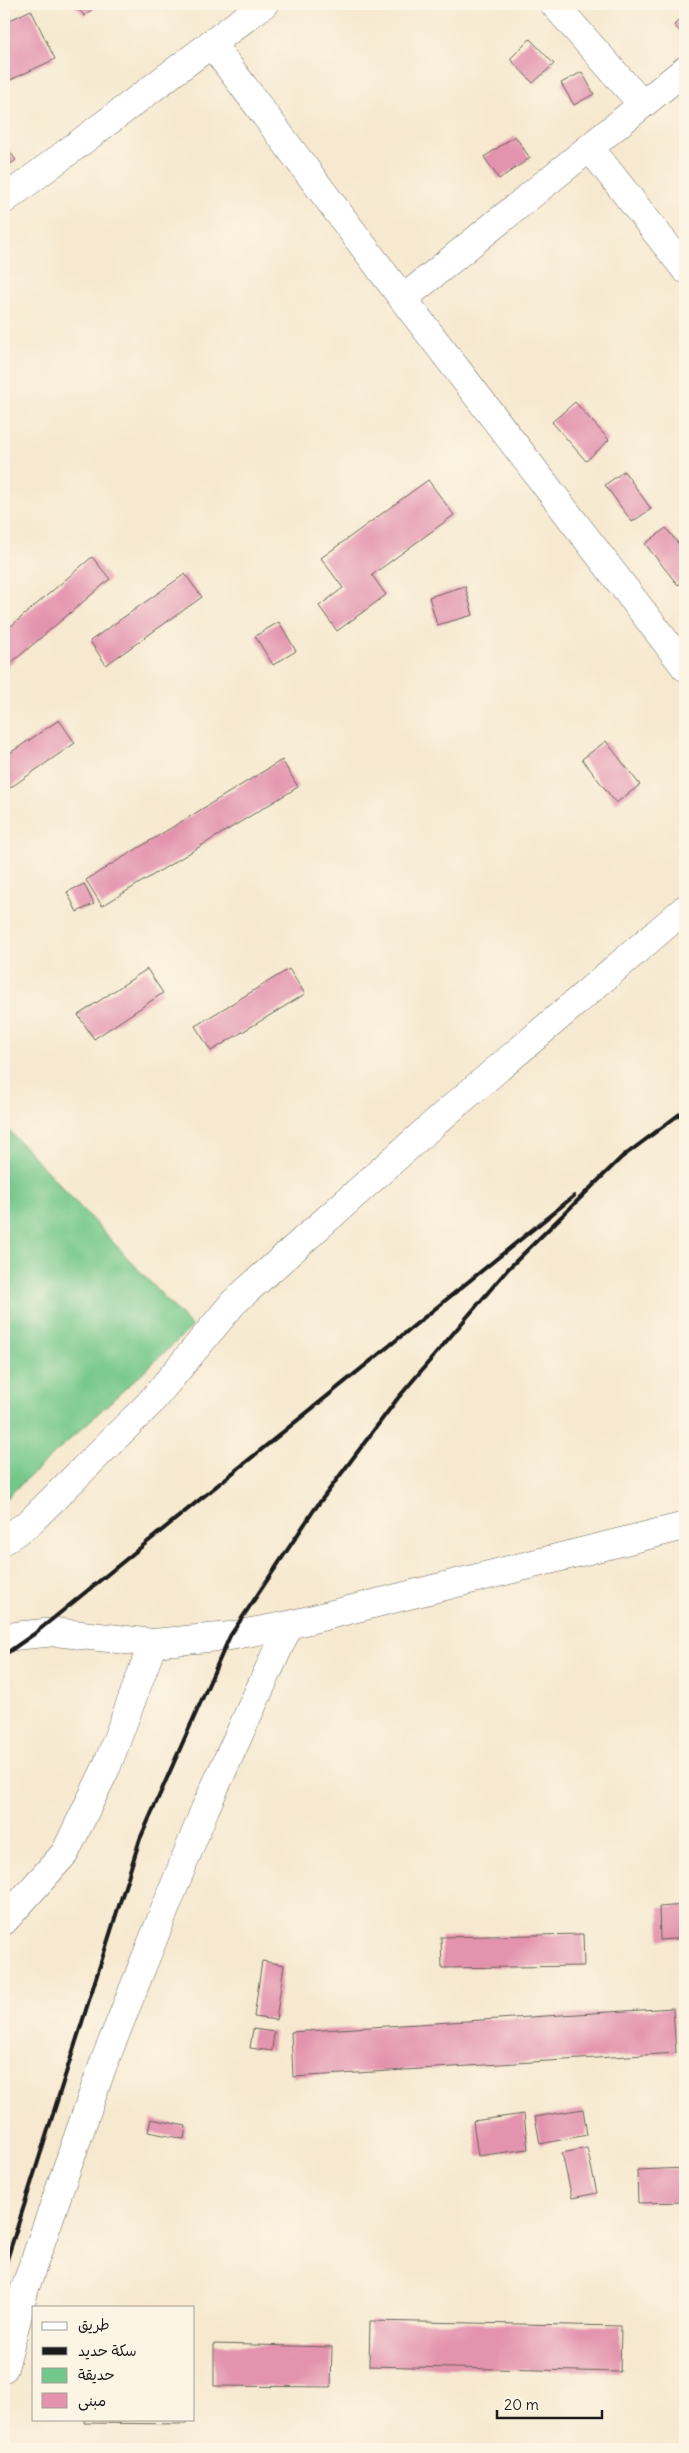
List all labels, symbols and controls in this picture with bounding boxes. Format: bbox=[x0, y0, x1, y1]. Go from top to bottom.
legend bbox=[32, 2306, 195, 2420]
text: طريق bbox=[78, 2315, 110, 2334]
text: سكة حديد bbox=[78, 2341, 137, 2360]
text: حديقة bbox=[78, 2365, 115, 2384]
scale bar bbox=[497, 2388, 602, 2420]
text: مبنى bbox=[78, 2391, 106, 2411]
text: 20 m bbox=[504, 2395, 539, 2414]

